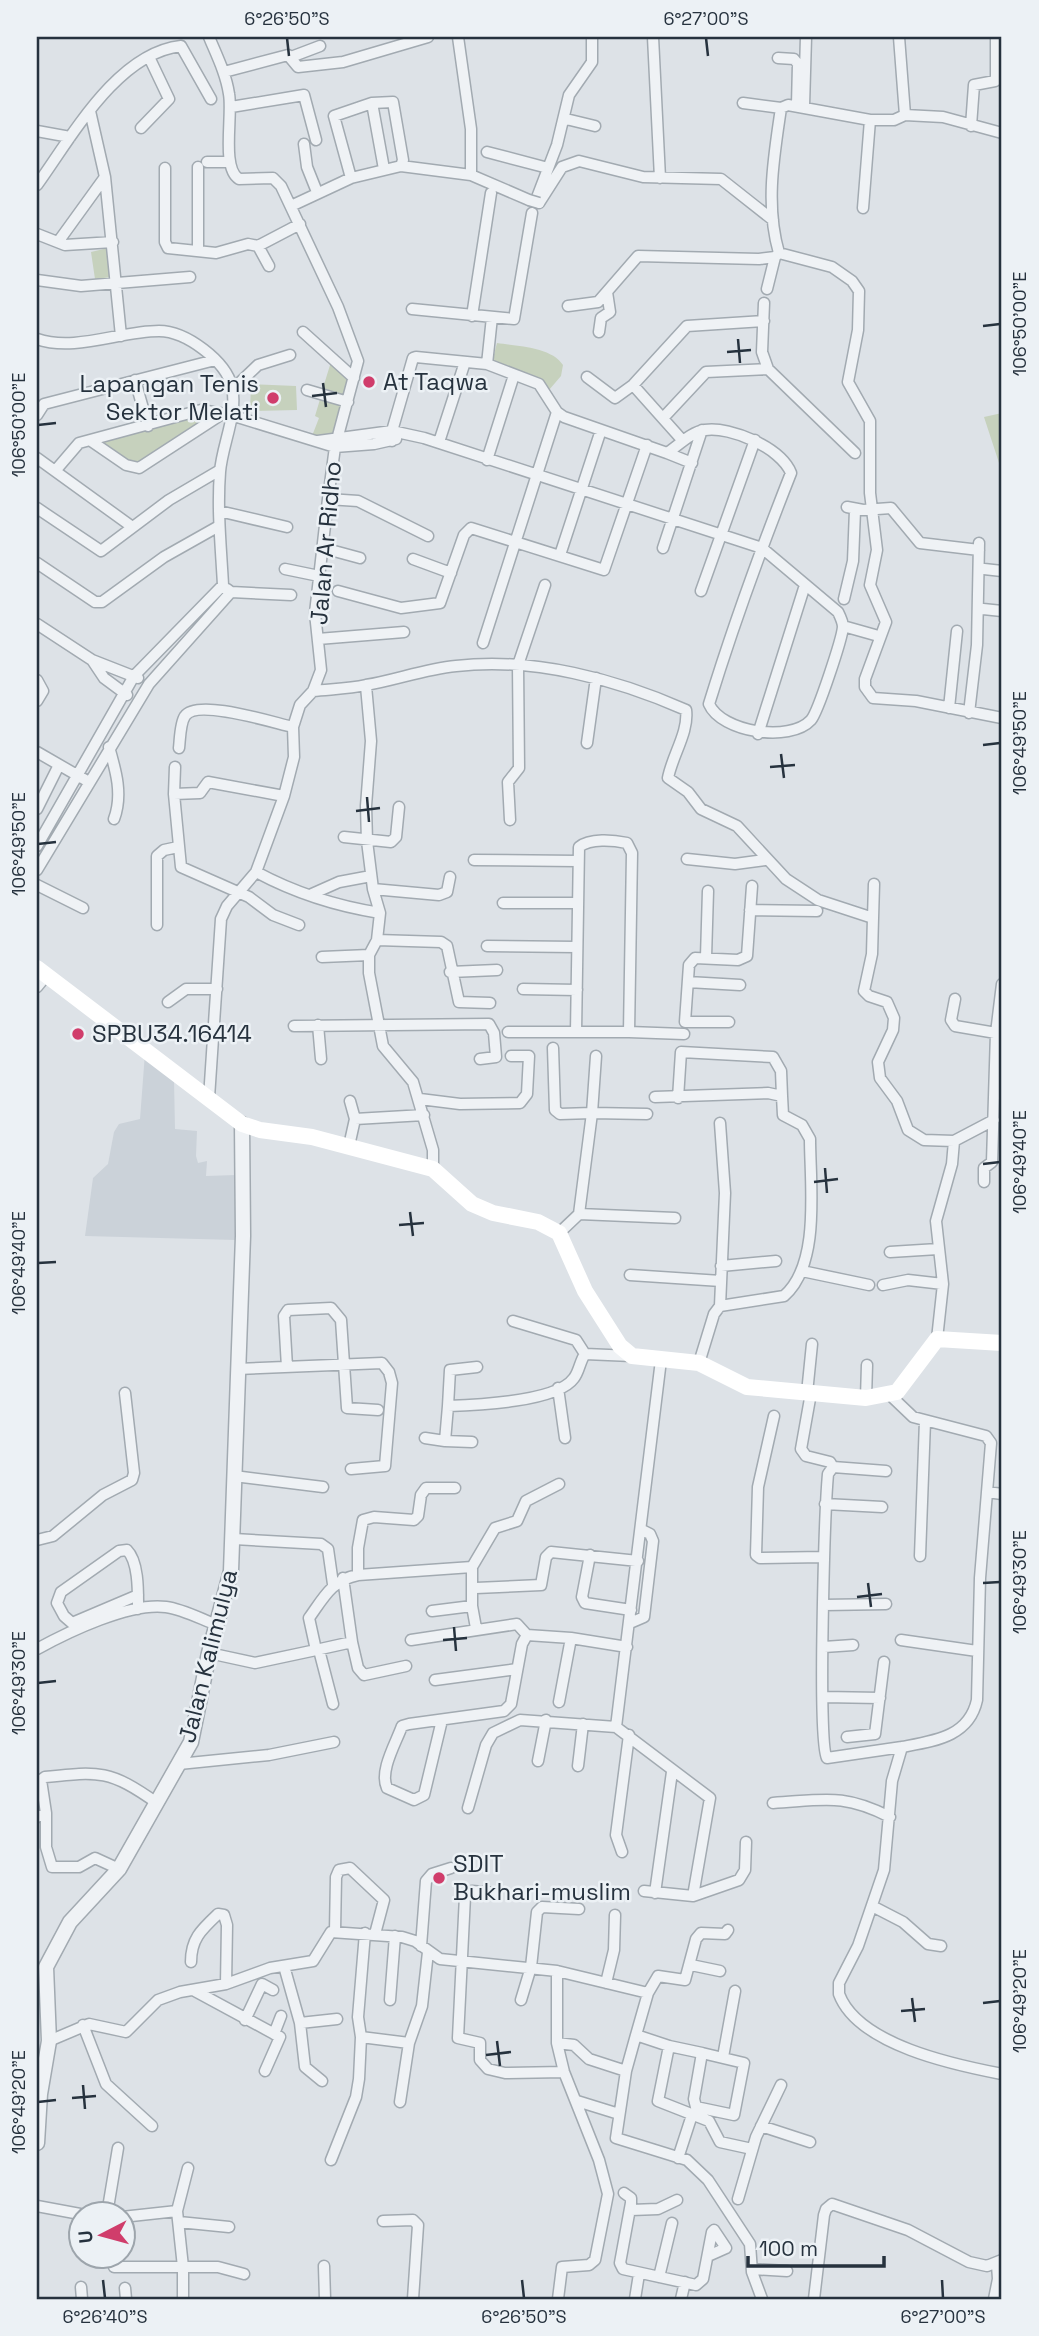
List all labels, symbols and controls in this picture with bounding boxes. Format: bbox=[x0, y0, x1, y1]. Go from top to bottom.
text: 6°26'50"S bbox=[244, 7, 330, 30]
text: 6°27'00"S bbox=[663, 7, 749, 30]
text: 106°50'00"E bbox=[1008, 272, 1031, 376]
place label: At Taqwa bbox=[383, 366, 488, 397]
place label: Lapangan Tenis Sektor Melati bbox=[80, 368, 259, 427]
text: 106°50'00"E bbox=[7, 373, 30, 477]
marker: At Taqwa bbox=[361, 374, 377, 390]
marker: Lapangan Tenis Sektor Melati bbox=[265, 390, 281, 406]
street label: Jalan Ar Ridho bbox=[303, 460, 348, 626]
text: 106°49'50"E bbox=[1008, 691, 1031, 795]
text: 106°49'50"E bbox=[7, 792, 30, 896]
place label: SPBU34.16414 bbox=[92, 1018, 252, 1049]
marker: SPBU34.16414 bbox=[70, 1026, 86, 1042]
text: 106°49'40"E bbox=[1008, 1110, 1031, 1214]
text: 106°49'40"E bbox=[7, 1211, 30, 1315]
text: 106°49'30"E bbox=[1008, 1530, 1031, 1634]
street label: Jalan Kalimulya bbox=[171, 1566, 244, 1746]
text: 106°49'30"E bbox=[7, 1631, 30, 1735]
place label: SDIT Bukhari-muslim bbox=[453, 1848, 631, 1907]
marker: SDIT Bukhari-muslim bbox=[431, 1870, 447, 1886]
text: 106°49'20"E bbox=[1008, 1949, 1031, 2053]
text: 106°49'20"E bbox=[7, 2050, 30, 2154]
north arrow bbox=[66, 2200, 136, 2270]
scale bar bbox=[748, 2224, 885, 2268]
text: U bbox=[72, 2229, 99, 2244]
text: 100 m bbox=[759, 2235, 818, 2262]
text: 6°26'40"S bbox=[63, 2305, 147, 2328]
text: 6°26'50"S bbox=[481, 2305, 567, 2328]
text: 6°27'00"S bbox=[900, 2305, 986, 2328]

